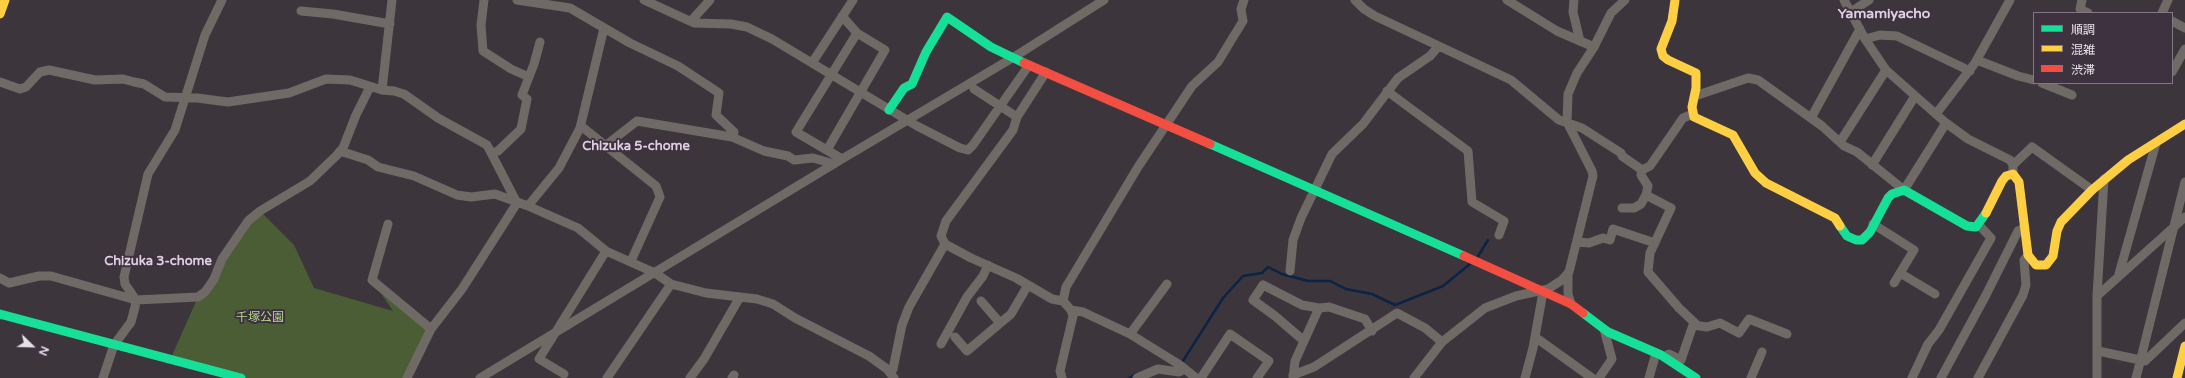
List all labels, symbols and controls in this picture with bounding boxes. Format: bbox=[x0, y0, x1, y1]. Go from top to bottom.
district label: Yamamiyacho bbox=[1838, 6, 1930, 22]
legend bbox=[2033, 12, 2173, 84]
text: 順調 bbox=[2071, 23, 2095, 37]
text: 混雑 bbox=[2071, 43, 2095, 57]
text: 渋滞 bbox=[2071, 63, 2095, 77]
district label: Chizuka 5-chome bbox=[582, 139, 690, 155]
district label: Chizuka 3-chome bbox=[104, 254, 212, 270]
park label: 千塚公園 bbox=[236, 311, 284, 325]
north arrow bbox=[12, 326, 52, 366]
text: N bbox=[36, 344, 51, 357]

